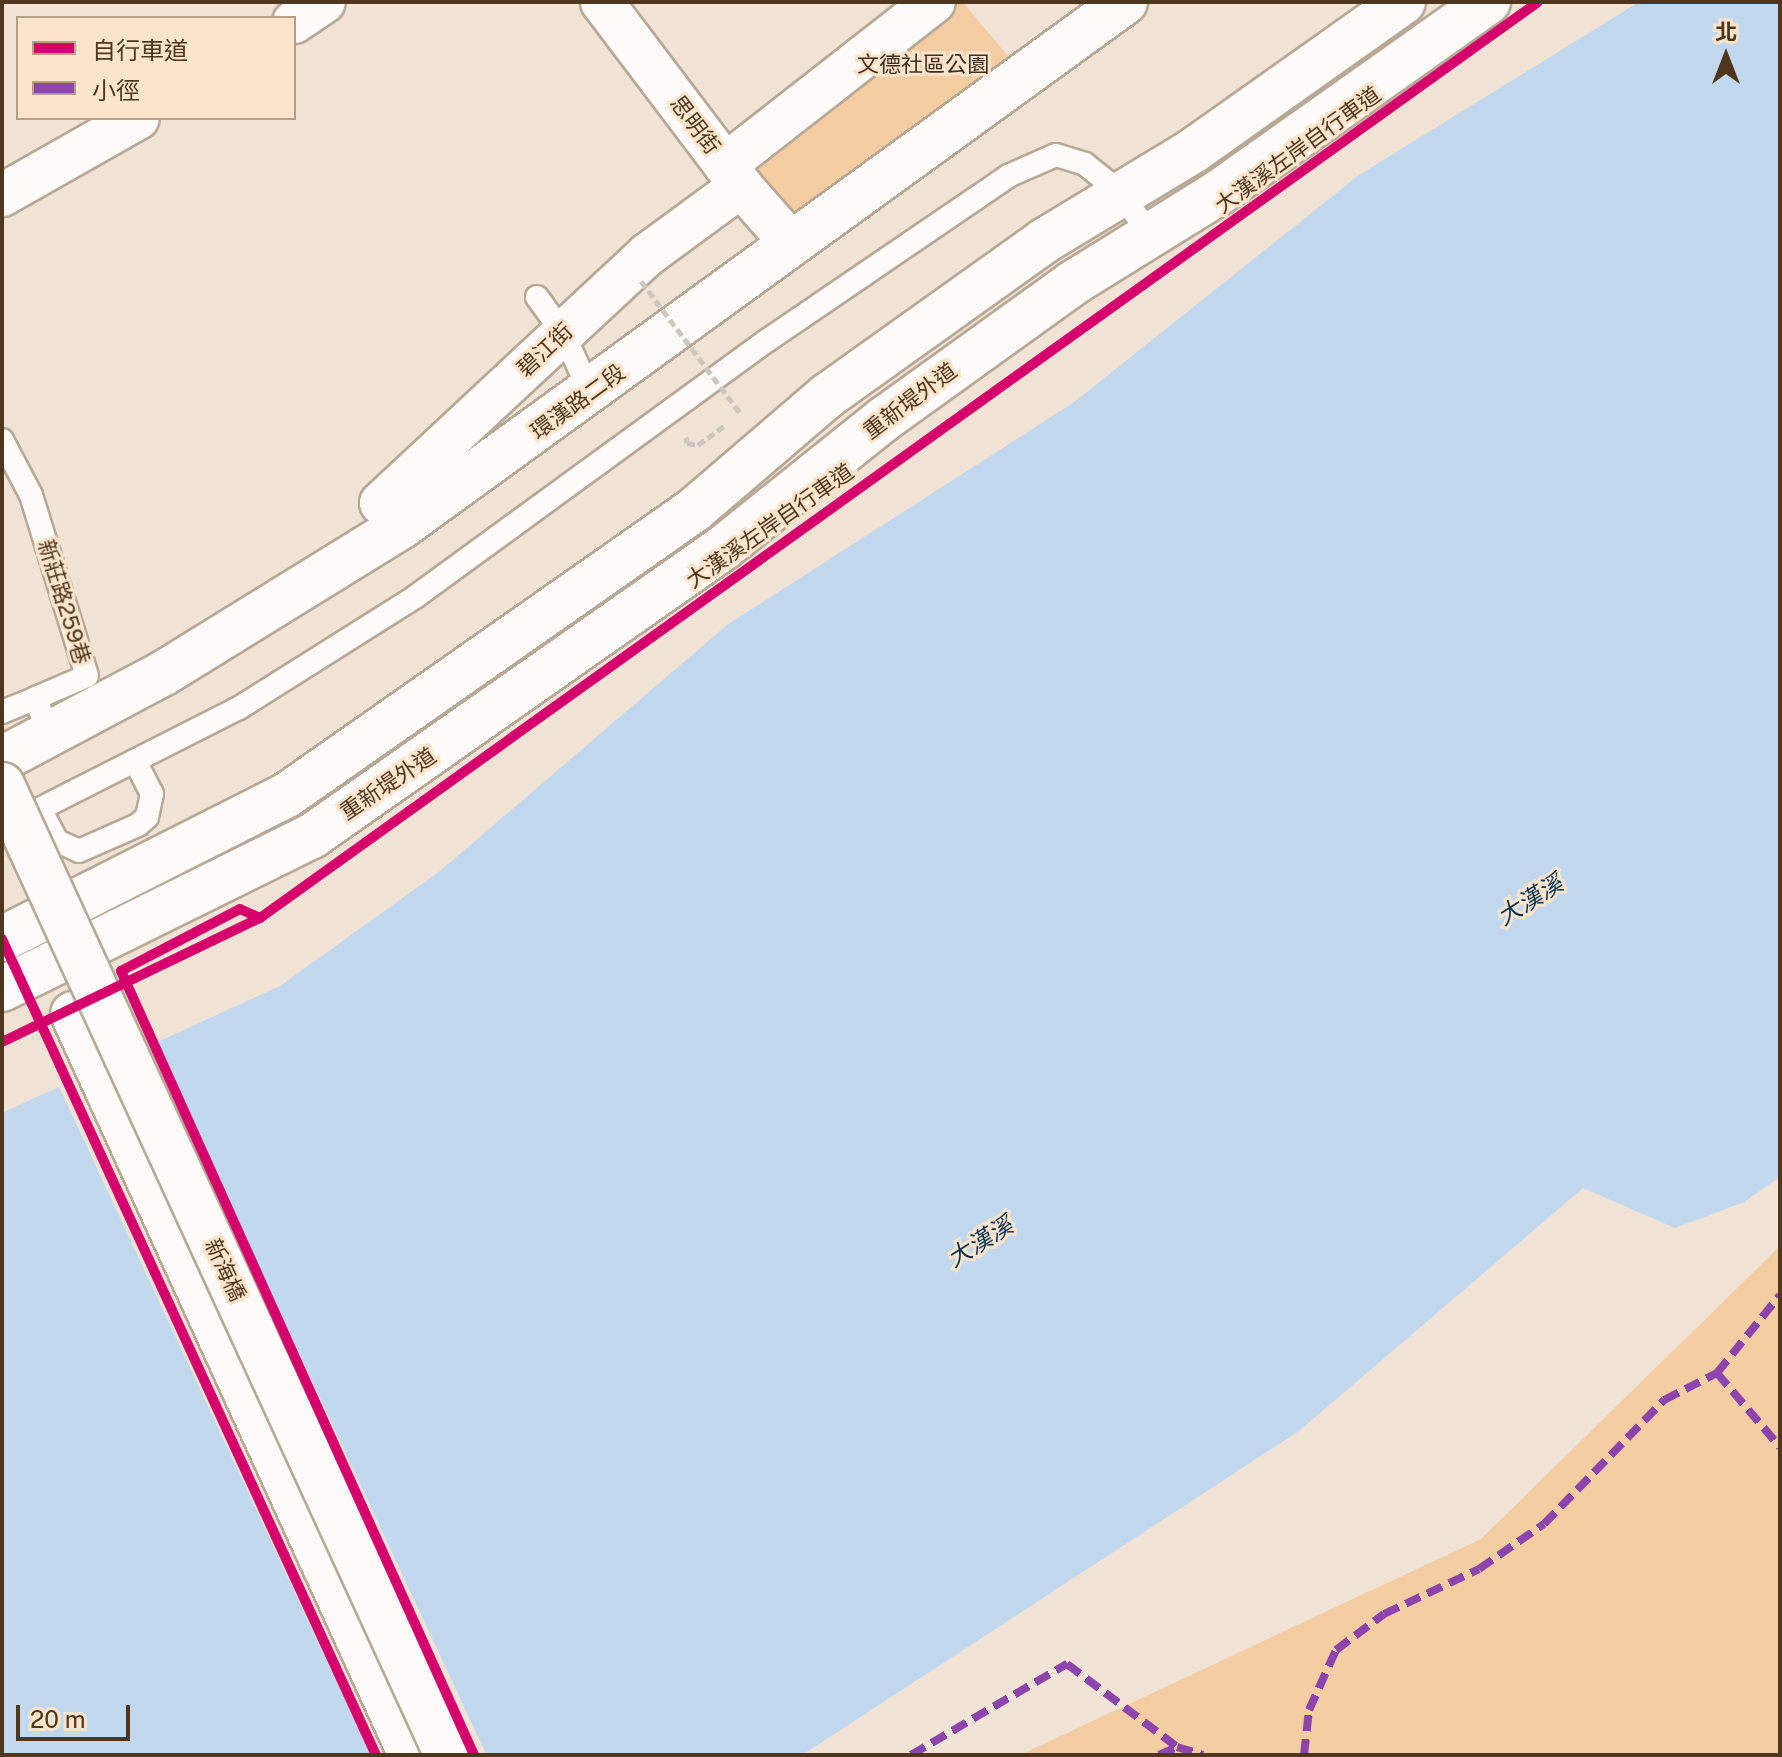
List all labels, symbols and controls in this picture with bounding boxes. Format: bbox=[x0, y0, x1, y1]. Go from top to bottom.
legend bbox=[16, 16, 296, 120]
north arrow bbox=[1686, 16, 1766, 96]
text: 北 bbox=[1715, 19, 1737, 45]
text: 自行車道 bbox=[92, 36, 188, 64]
park label: 文德社區公園 bbox=[857, 52, 989, 78]
text: 小徑 bbox=[92, 76, 140, 104]
street label: 大漢溪左岸自行車道 bbox=[1210, 81, 1386, 219]
street label: 思明街 bbox=[665, 91, 725, 159]
street label: 碧江街 bbox=[512, 318, 578, 382]
street label: 重新堤外道 bbox=[858, 357, 962, 445]
street label: 環漢路二段 bbox=[526, 359, 630, 445]
street label: 大漢溪左岸自行車道 bbox=[681, 458, 859, 594]
street label: 新莊路259巷 bbox=[33, 536, 95, 668]
street label: 重新堤外道 bbox=[335, 742, 441, 826]
water label: 大漢溪 bbox=[1492, 869, 1568, 931]
water label: 大漢溪 bbox=[942, 1211, 1018, 1273]
street label: 新海橋 bbox=[199, 1235, 251, 1305]
scale bar bbox=[20, 1689, 134, 1739]
text: 20 m bbox=[30, 1705, 86, 1733]

